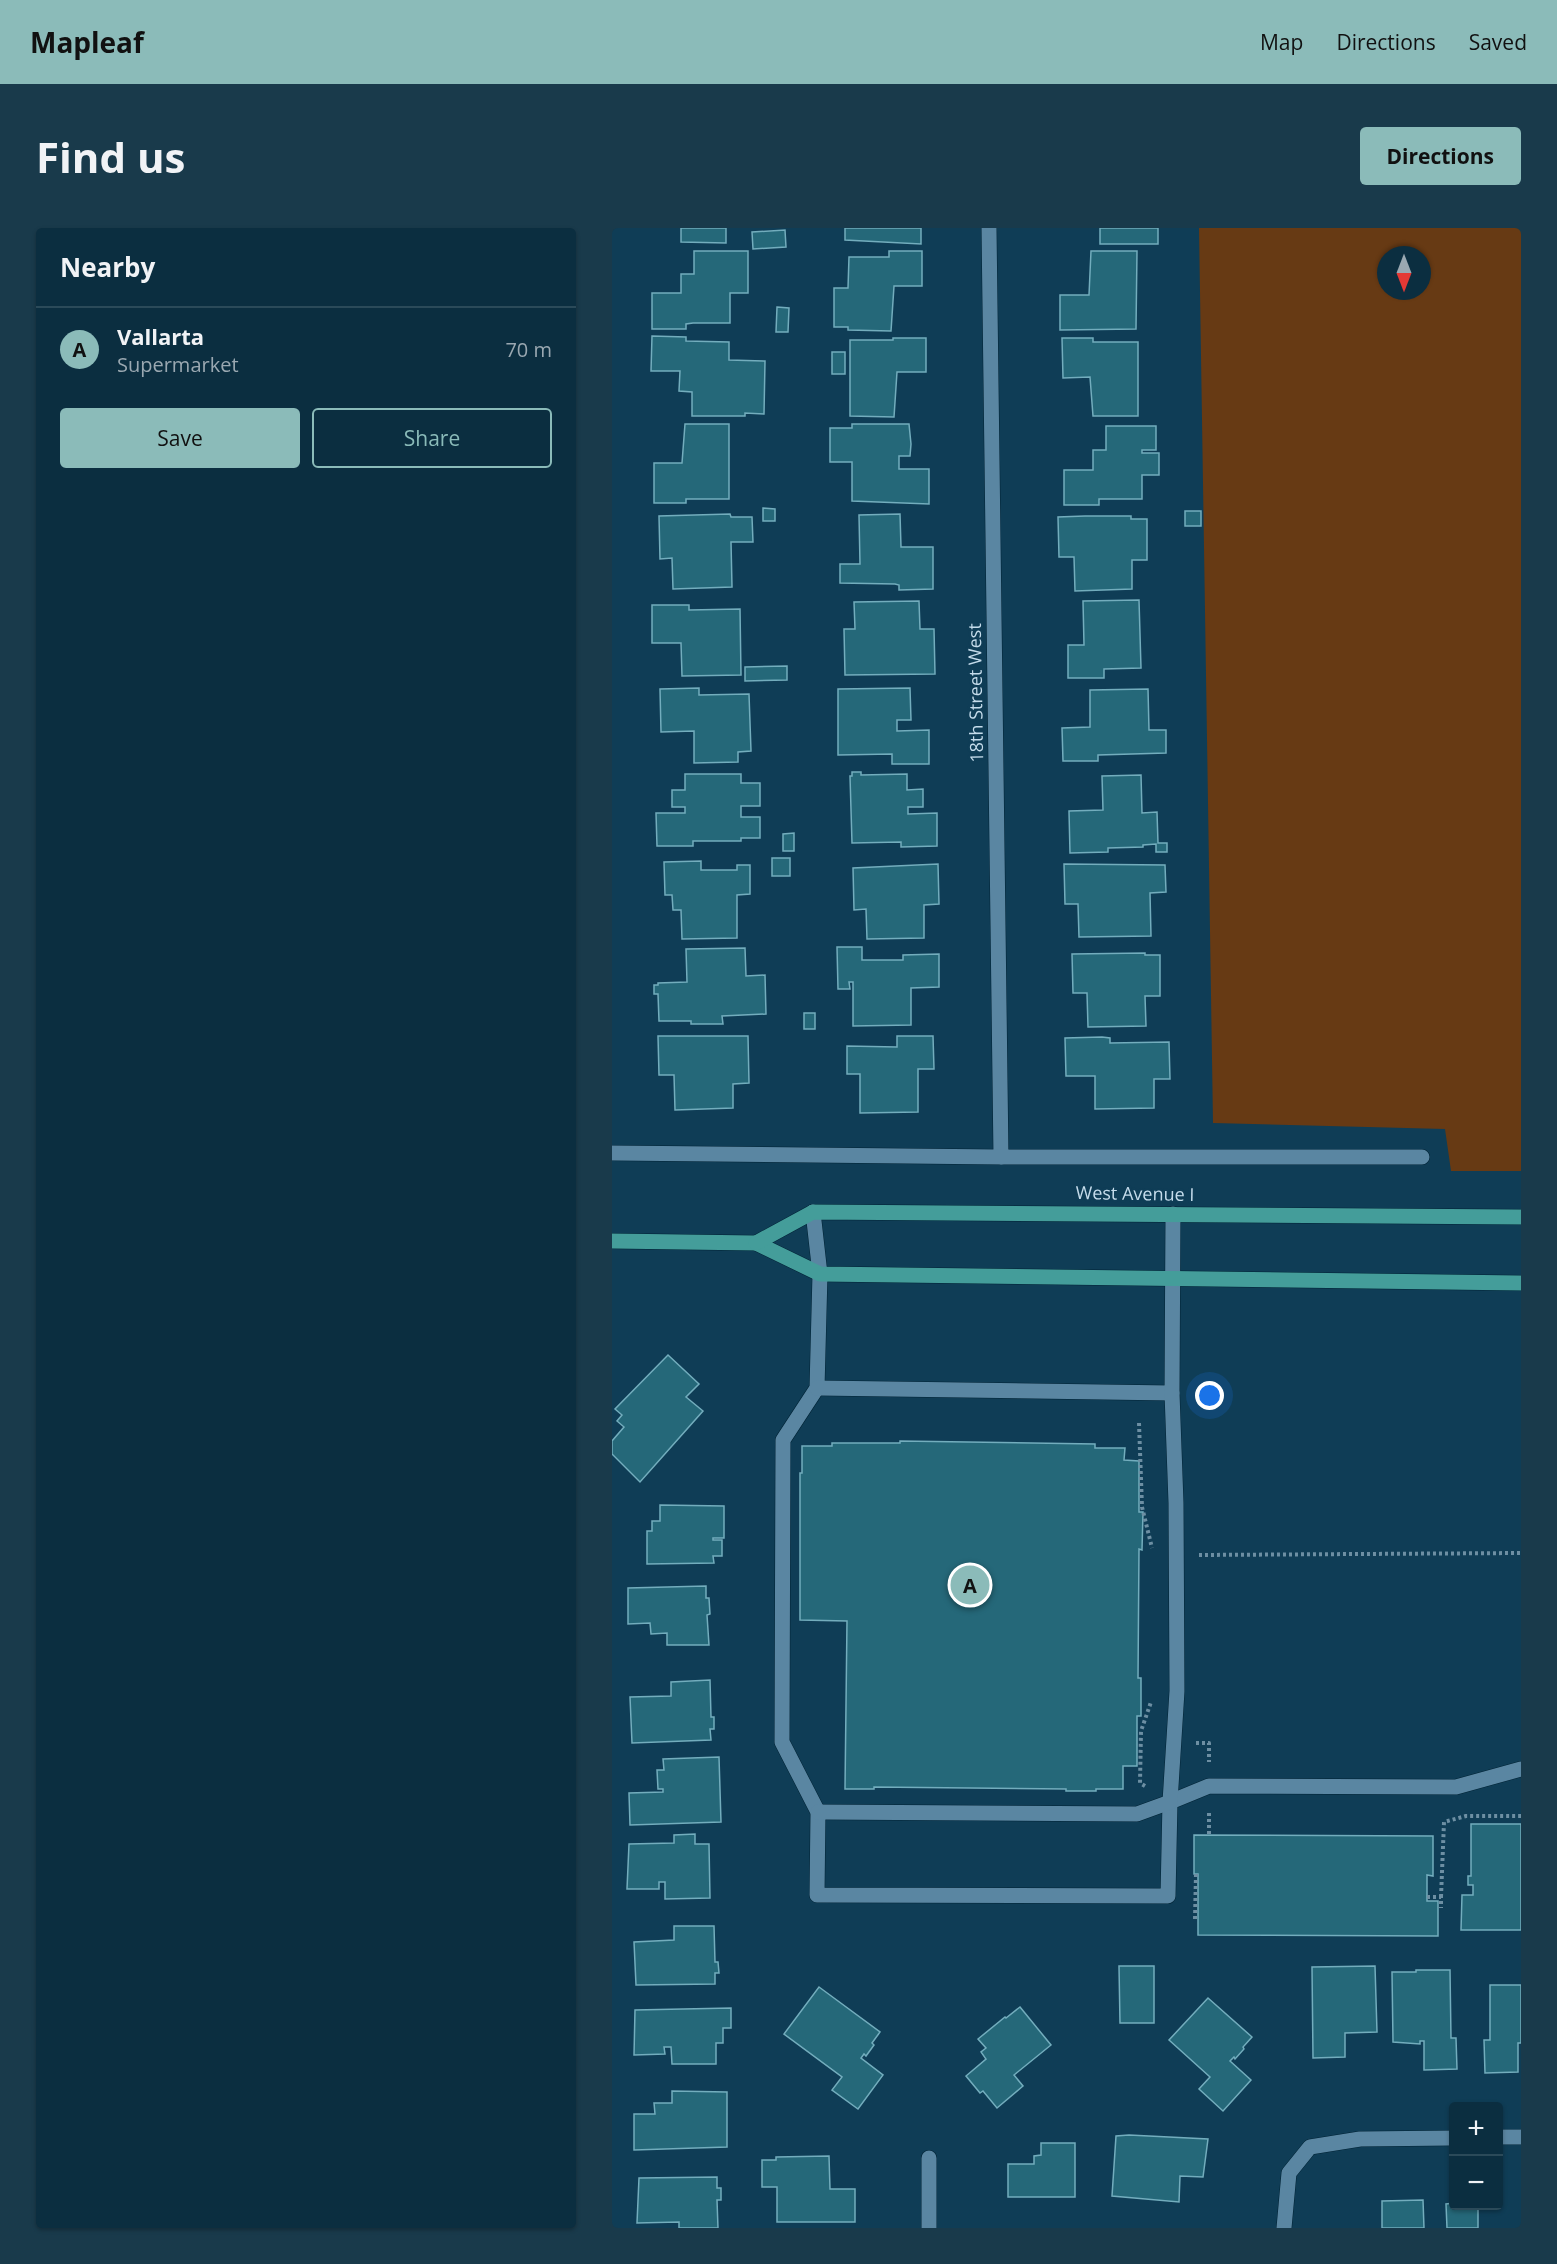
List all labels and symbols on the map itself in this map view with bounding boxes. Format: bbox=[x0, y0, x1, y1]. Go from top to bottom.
north arrow bbox=[1377, 246, 1431, 300]
street label: 18th Street West bbox=[962, 623, 988, 763]
street label: West Avenue I bbox=[1075, 1180, 1195, 1206]
your location bbox=[1195, 1381, 1224, 1410]
pin: A bbox=[950, 1562, 990, 1608]

